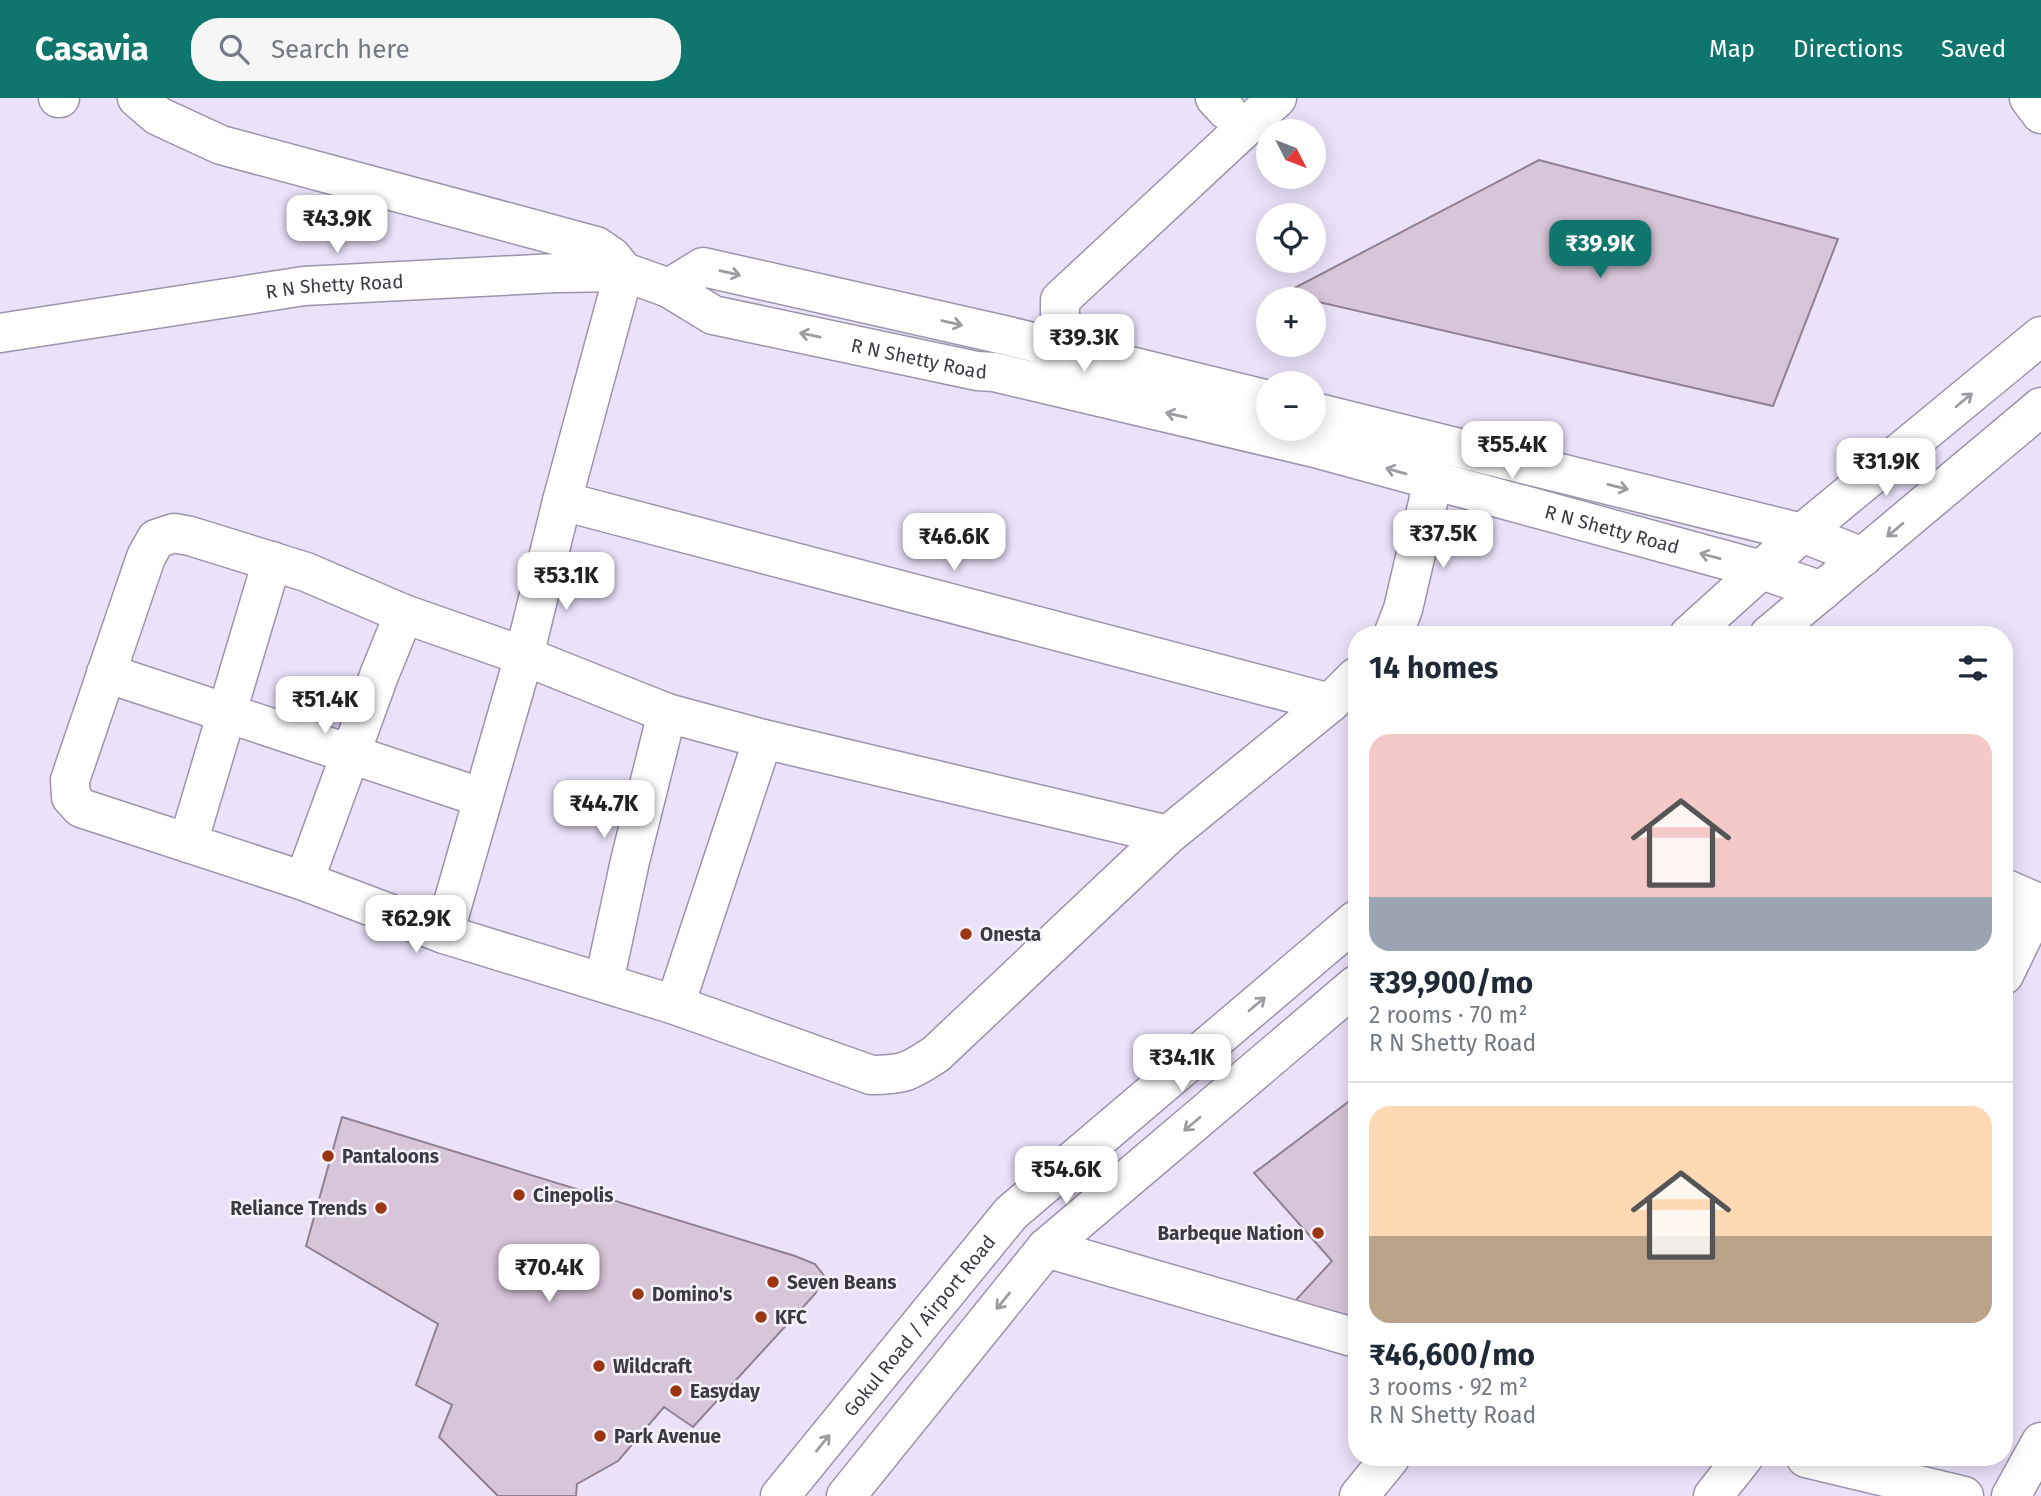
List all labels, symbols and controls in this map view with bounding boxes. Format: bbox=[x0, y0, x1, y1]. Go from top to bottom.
search box bbox=[191, 18, 681, 81]
text: Casavia bbox=[35, 29, 149, 69]
icon: search bbox=[215, 30, 253, 68]
text: Search here bbox=[271, 34, 410, 65]
text: Map bbox=[1709, 35, 1755, 63]
text: Directions bbox=[1793, 35, 1903, 63]
text: Saved bbox=[1941, 35, 2006, 63]
north arrow bbox=[1256, 119, 1326, 189]
map controls bbox=[1256, 119, 1326, 441]
pin: ₹43.9K bbox=[280, 195, 394, 255]
button: locate bbox=[1256, 203, 1326, 273]
text: ₹43.9K bbox=[302, 204, 372, 232]
pin: ₹39.9K bbox=[1543, 220, 1657, 280]
text: ₹39.9K bbox=[1565, 229, 1635, 257]
one-way arrow bbox=[718, 267, 741, 280]
street label: R N Shetty Road bbox=[264, 269, 404, 303]
button: + bbox=[1256, 287, 1326, 357]
pin: ₹39.3K bbox=[1027, 314, 1141, 374]
one-way arrow bbox=[940, 317, 963, 330]
text: ₹39.3K bbox=[1049, 323, 1119, 351]
one-way arrow bbox=[799, 328, 822, 342]
street label: R N Shetty Road bbox=[849, 333, 988, 383]
button: − bbox=[1256, 371, 1326, 441]
one-way arrow bbox=[1954, 392, 1972, 408]
one-way arrow bbox=[1165, 408, 1188, 421]
pin: ₹55.4K bbox=[1455, 422, 1569, 481]
text: ₹55.4K bbox=[1477, 430, 1547, 458]
pin: ₹31.9K bbox=[1829, 438, 1943, 498]
text: ₹31.9K bbox=[1852, 447, 1920, 475]
one-way arrow bbox=[1386, 463, 1408, 476]
one-way arrow bbox=[1606, 481, 1629, 494]
street label: R N Shetty Road bbox=[1542, 500, 1682, 558]
pin: ₹37.5K bbox=[1386, 510, 1500, 570]
pin: ₹46.6K bbox=[897, 514, 1011, 573]
text: ₹37.5K bbox=[1409, 519, 1477, 547]
text: ₹46.6K bbox=[919, 522, 989, 550]
one-way arrow bbox=[1886, 522, 1904, 538]
one-way arrow bbox=[1700, 549, 1722, 562]
pin: ₹53.1K bbox=[509, 552, 623, 612]
text: ₹53.1K bbox=[534, 561, 599, 589]
icon: filters bbox=[1954, 649, 1992, 687]
text: 14 homes bbox=[1369, 650, 1498, 686]
pin: ₹51.4K bbox=[268, 676, 382, 736]
text: ₹51.4K bbox=[292, 685, 358, 713]
pin: ₹44.7K bbox=[547, 780, 661, 840]
icon: home bbox=[1618, 780, 1744, 906]
text: ₹44.7K bbox=[570, 789, 638, 817]
pin: ₹62.9K bbox=[359, 896, 473, 955]
text: ₹62.9K bbox=[381, 904, 451, 932]
place label: Onesta bbox=[980, 923, 1041, 946]
marker: Onesta bbox=[958, 926, 974, 942]
text: ₹39,900/mo bbox=[1369, 965, 1533, 1001]
one-way arrow bbox=[1248, 996, 1266, 1012]
text: 2 rooms · 70 m² bbox=[1369, 1001, 1527, 1029]
text: R N Shetty Road bbox=[1369, 1029, 1536, 1057]
pin: ₹34.1K bbox=[1125, 1034, 1239, 1094]
text: ₹34.1K bbox=[1149, 1043, 1215, 1071]
one-way arrow bbox=[1184, 1116, 1202, 1132]
place label: Pantaloons bbox=[342, 1145, 439, 1168]
pin: ₹54.6K bbox=[1009, 1146, 1123, 1206]
marker: Pantaloons bbox=[320, 1148, 336, 1164]
icon: home bbox=[1618, 1152, 1744, 1278]
text: ₹54.6K bbox=[1031, 1155, 1101, 1183]
place label: Cinepolis bbox=[533, 1184, 613, 1207]
marker: Cinepolis bbox=[511, 1187, 527, 1203]
place label: Reliance Trends bbox=[230, 1197, 367, 1220]
marker: Reliance Trends bbox=[373, 1200, 389, 1216]
place label: Barbeque Nation bbox=[1157, 1222, 1304, 1245]
marker: Barbeque Nation bbox=[1310, 1225, 1326, 1241]
street label: Gokul Road / Airport Road bbox=[838, 1230, 1000, 1421]
pin: ₹70.4K bbox=[492, 1244, 606, 1304]
text: ₹70.4K bbox=[514, 1253, 584, 1281]
place label: Seven Beans bbox=[787, 1271, 896, 1294]
marker: Seven Beans bbox=[765, 1274, 781, 1290]
place label: Domino's bbox=[652, 1283, 732, 1306]
marker: Domino's bbox=[630, 1286, 646, 1302]
one-way arrow bbox=[996, 1292, 1011, 1310]
place label: KFC bbox=[775, 1306, 807, 1329]
marker: KFC bbox=[753, 1309, 769, 1325]
text: ₹46,600/mo bbox=[1369, 1337, 1535, 1373]
place label: Wildcraft bbox=[613, 1355, 693, 1378]
marker: Wildcraft bbox=[591, 1358, 607, 1374]
text: 3 rooms · 92 m² bbox=[1369, 1373, 1528, 1401]
place label: Easyday bbox=[690, 1380, 760, 1403]
marker: Easyday bbox=[668, 1383, 684, 1399]
text: R N Shetty Road bbox=[1369, 1401, 1536, 1429]
place label: Park Avenue bbox=[614, 1425, 721, 1448]
marker: Park Avenue bbox=[592, 1428, 608, 1444]
one-way arrow bbox=[816, 1435, 831, 1453]

